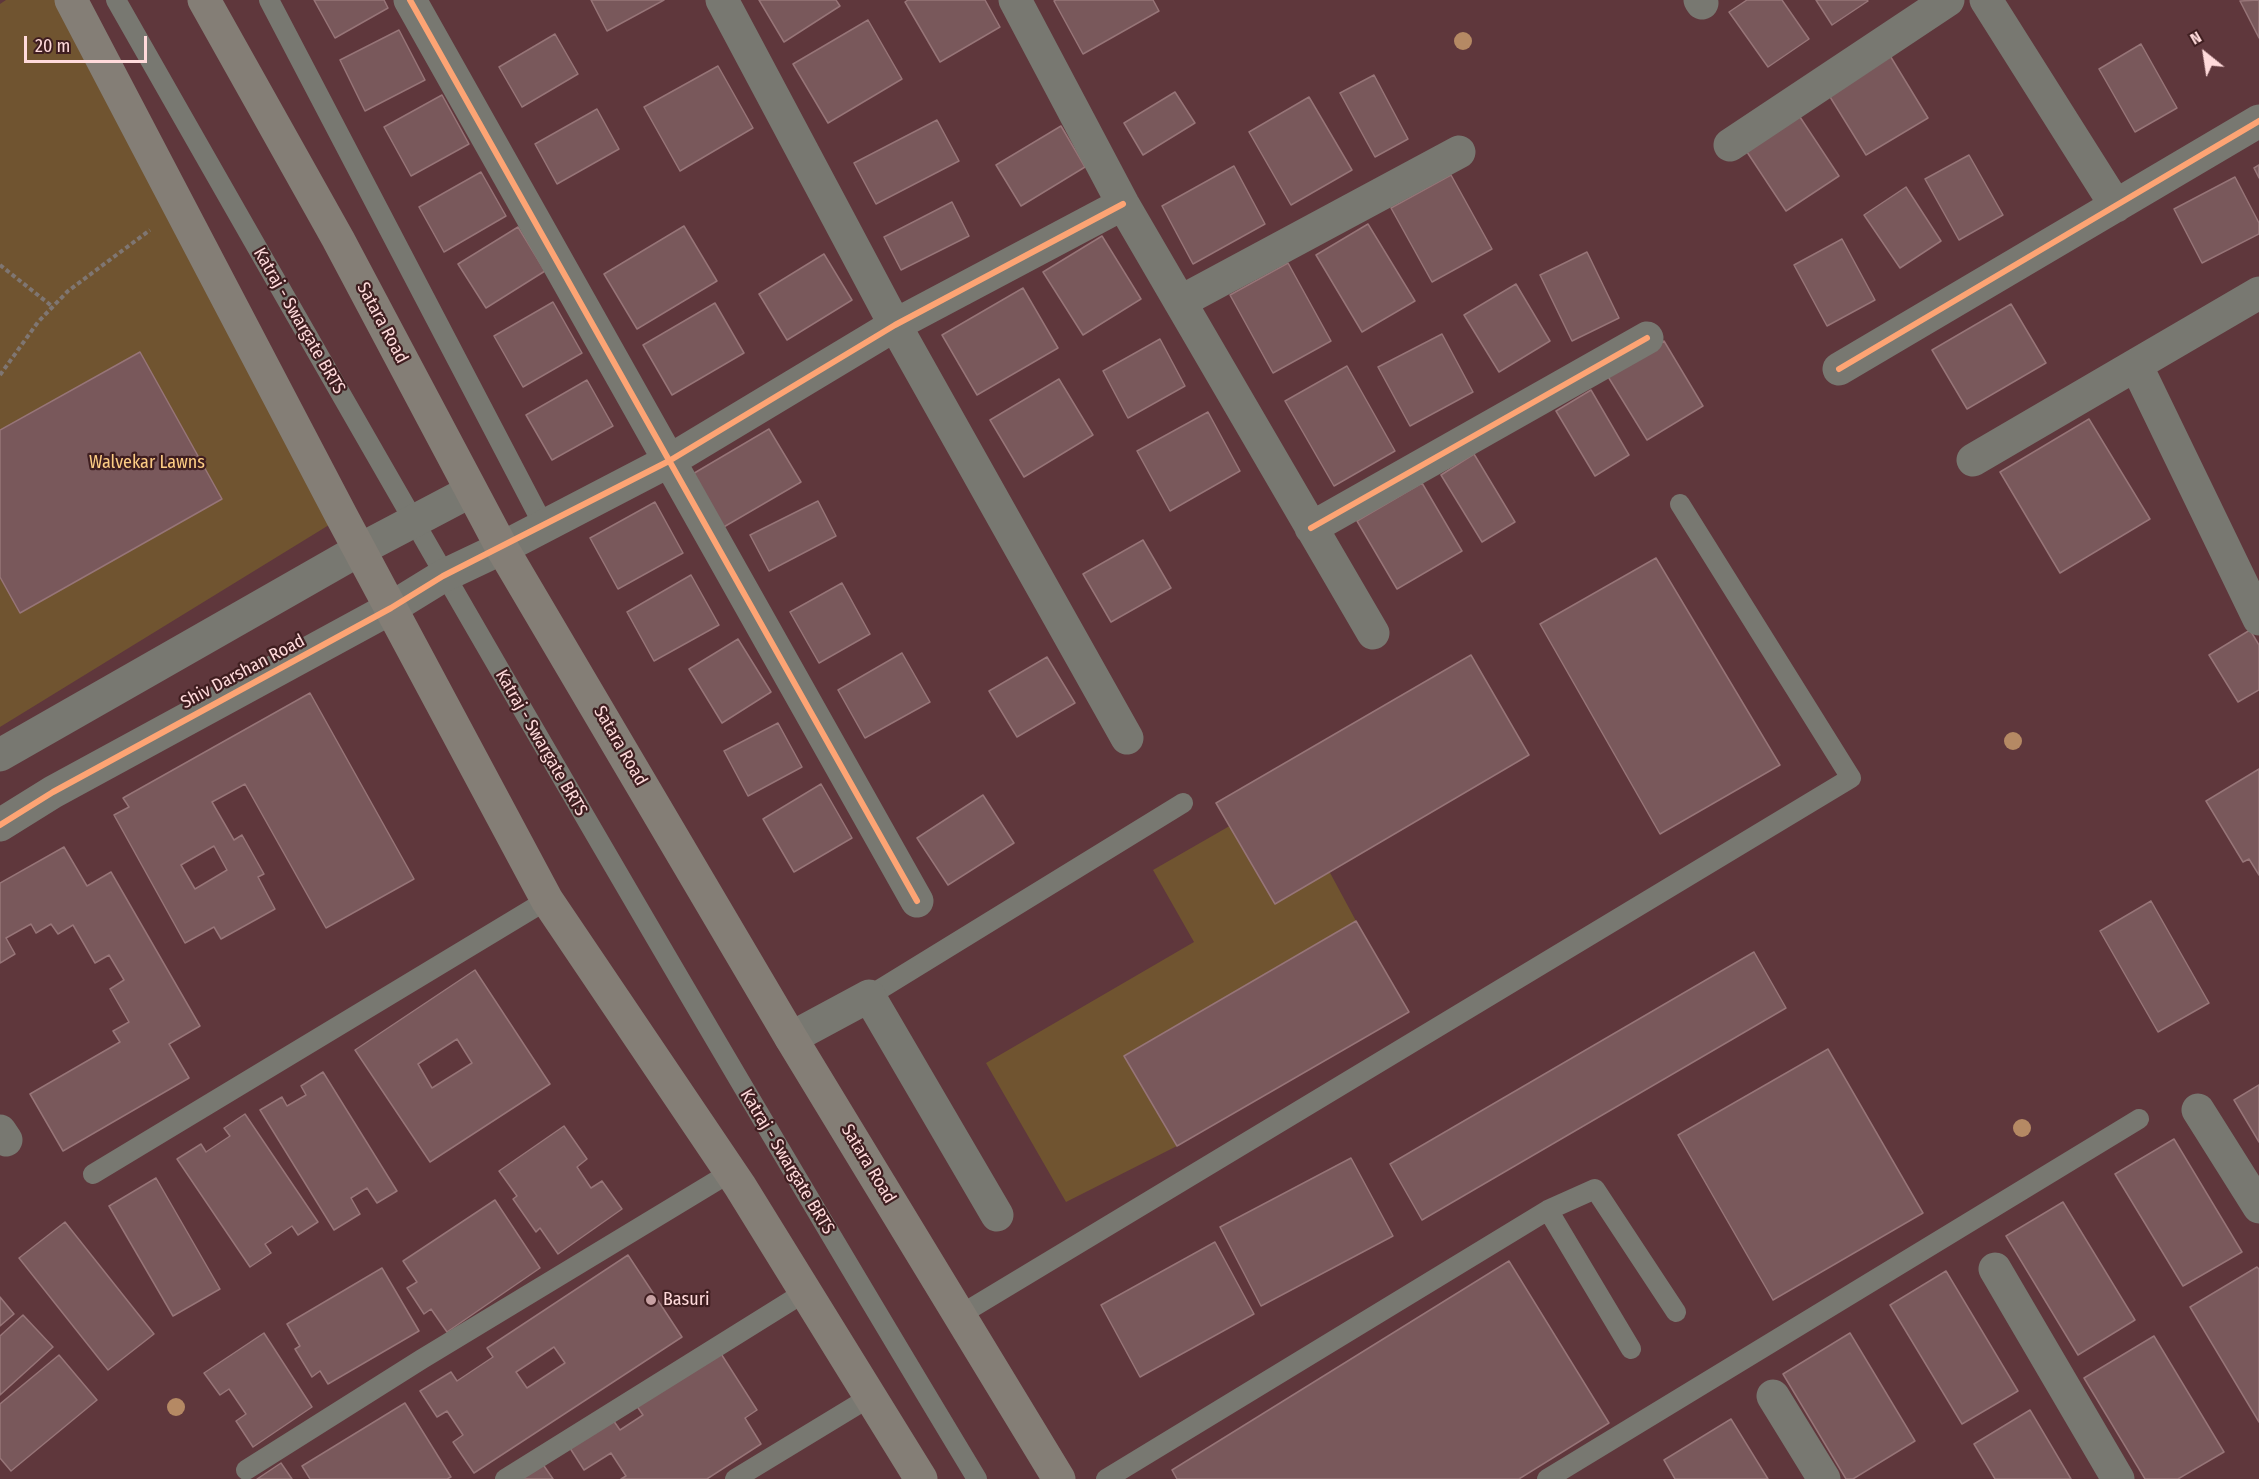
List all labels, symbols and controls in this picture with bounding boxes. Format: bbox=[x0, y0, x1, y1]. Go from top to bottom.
scale bar bbox=[27, 24, 150, 62]
north arrow bbox=[2175, 24, 2235, 84]
text: N bbox=[2187, 27, 2205, 49]
text: 20 m bbox=[35, 35, 70, 57]
street label: Katraj - Swargate BRTS bbox=[248, 244, 350, 398]
street label: Satara Road bbox=[352, 279, 412, 367]
park label: Walvekar Lawns bbox=[89, 452, 205, 474]
street label: Shiv Darshan Road bbox=[177, 630, 309, 714]
street label: Katraj - Swargate BRTS bbox=[490, 666, 592, 820]
street label: Satara Road bbox=[589, 702, 651, 790]
street label: Katraj - Swargate BRTS bbox=[735, 1086, 839, 1238]
street label: Satara Road bbox=[836, 1121, 900, 1207]
place label: Basuri bbox=[663, 1289, 709, 1311]
marker: Basuri bbox=[644, 1293, 658, 1307]

